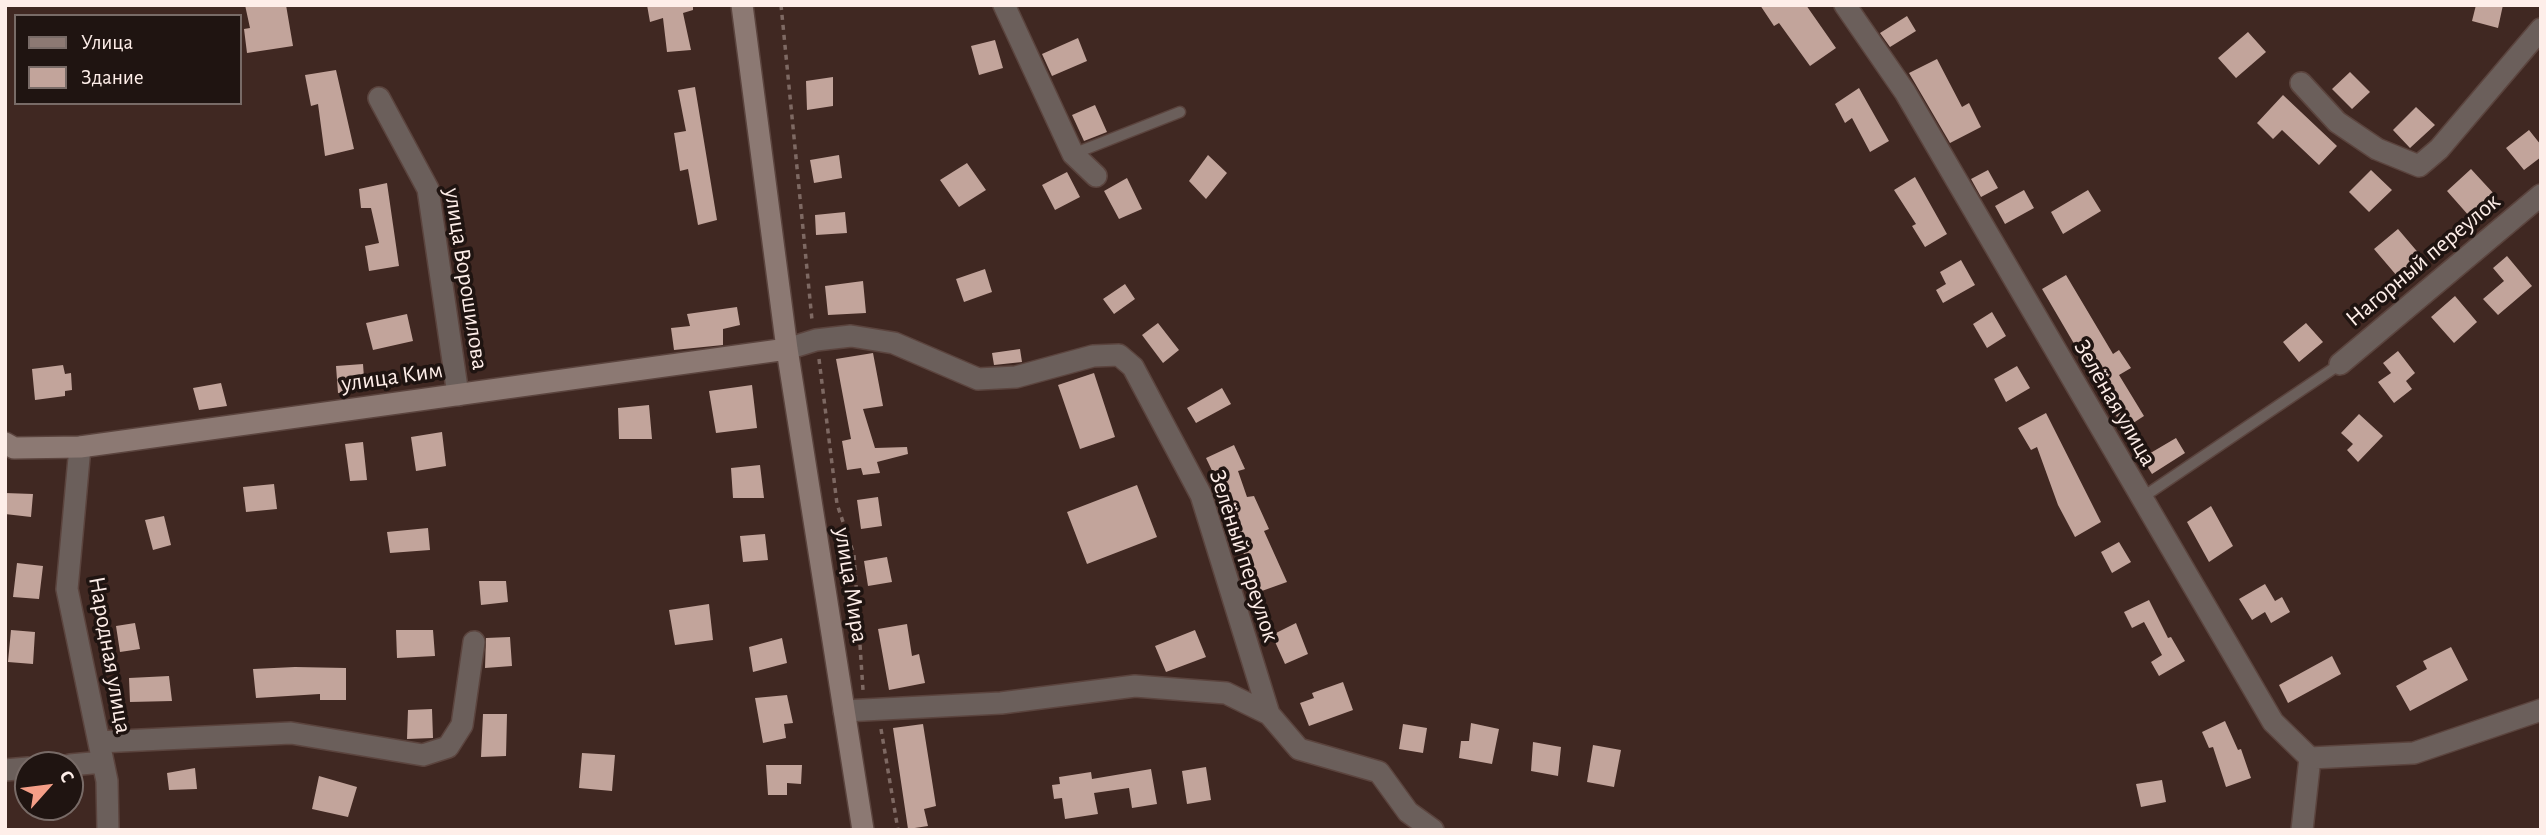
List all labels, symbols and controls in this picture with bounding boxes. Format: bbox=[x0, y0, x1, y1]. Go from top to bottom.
legend bbox=[14, 14, 242, 105]
text: Улица bbox=[81, 32, 133, 53]
text: Здание bbox=[81, 67, 144, 88]
street label: улица Ворошилова bbox=[437, 186, 495, 372]
street label: Нагорный переулок bbox=[2340, 187, 2506, 333]
street label: Зелёная улица bbox=[2067, 335, 2163, 471]
street label: улица Ким bbox=[339, 356, 445, 398]
street label: Зелёный переулок bbox=[1203, 466, 1285, 646]
street label: улица Мира bbox=[828, 525, 874, 645]
street label: Народная улица bbox=[82, 574, 138, 736]
north arrow bbox=[14, 751, 84, 821]
text: С bbox=[55, 768, 77, 786]

